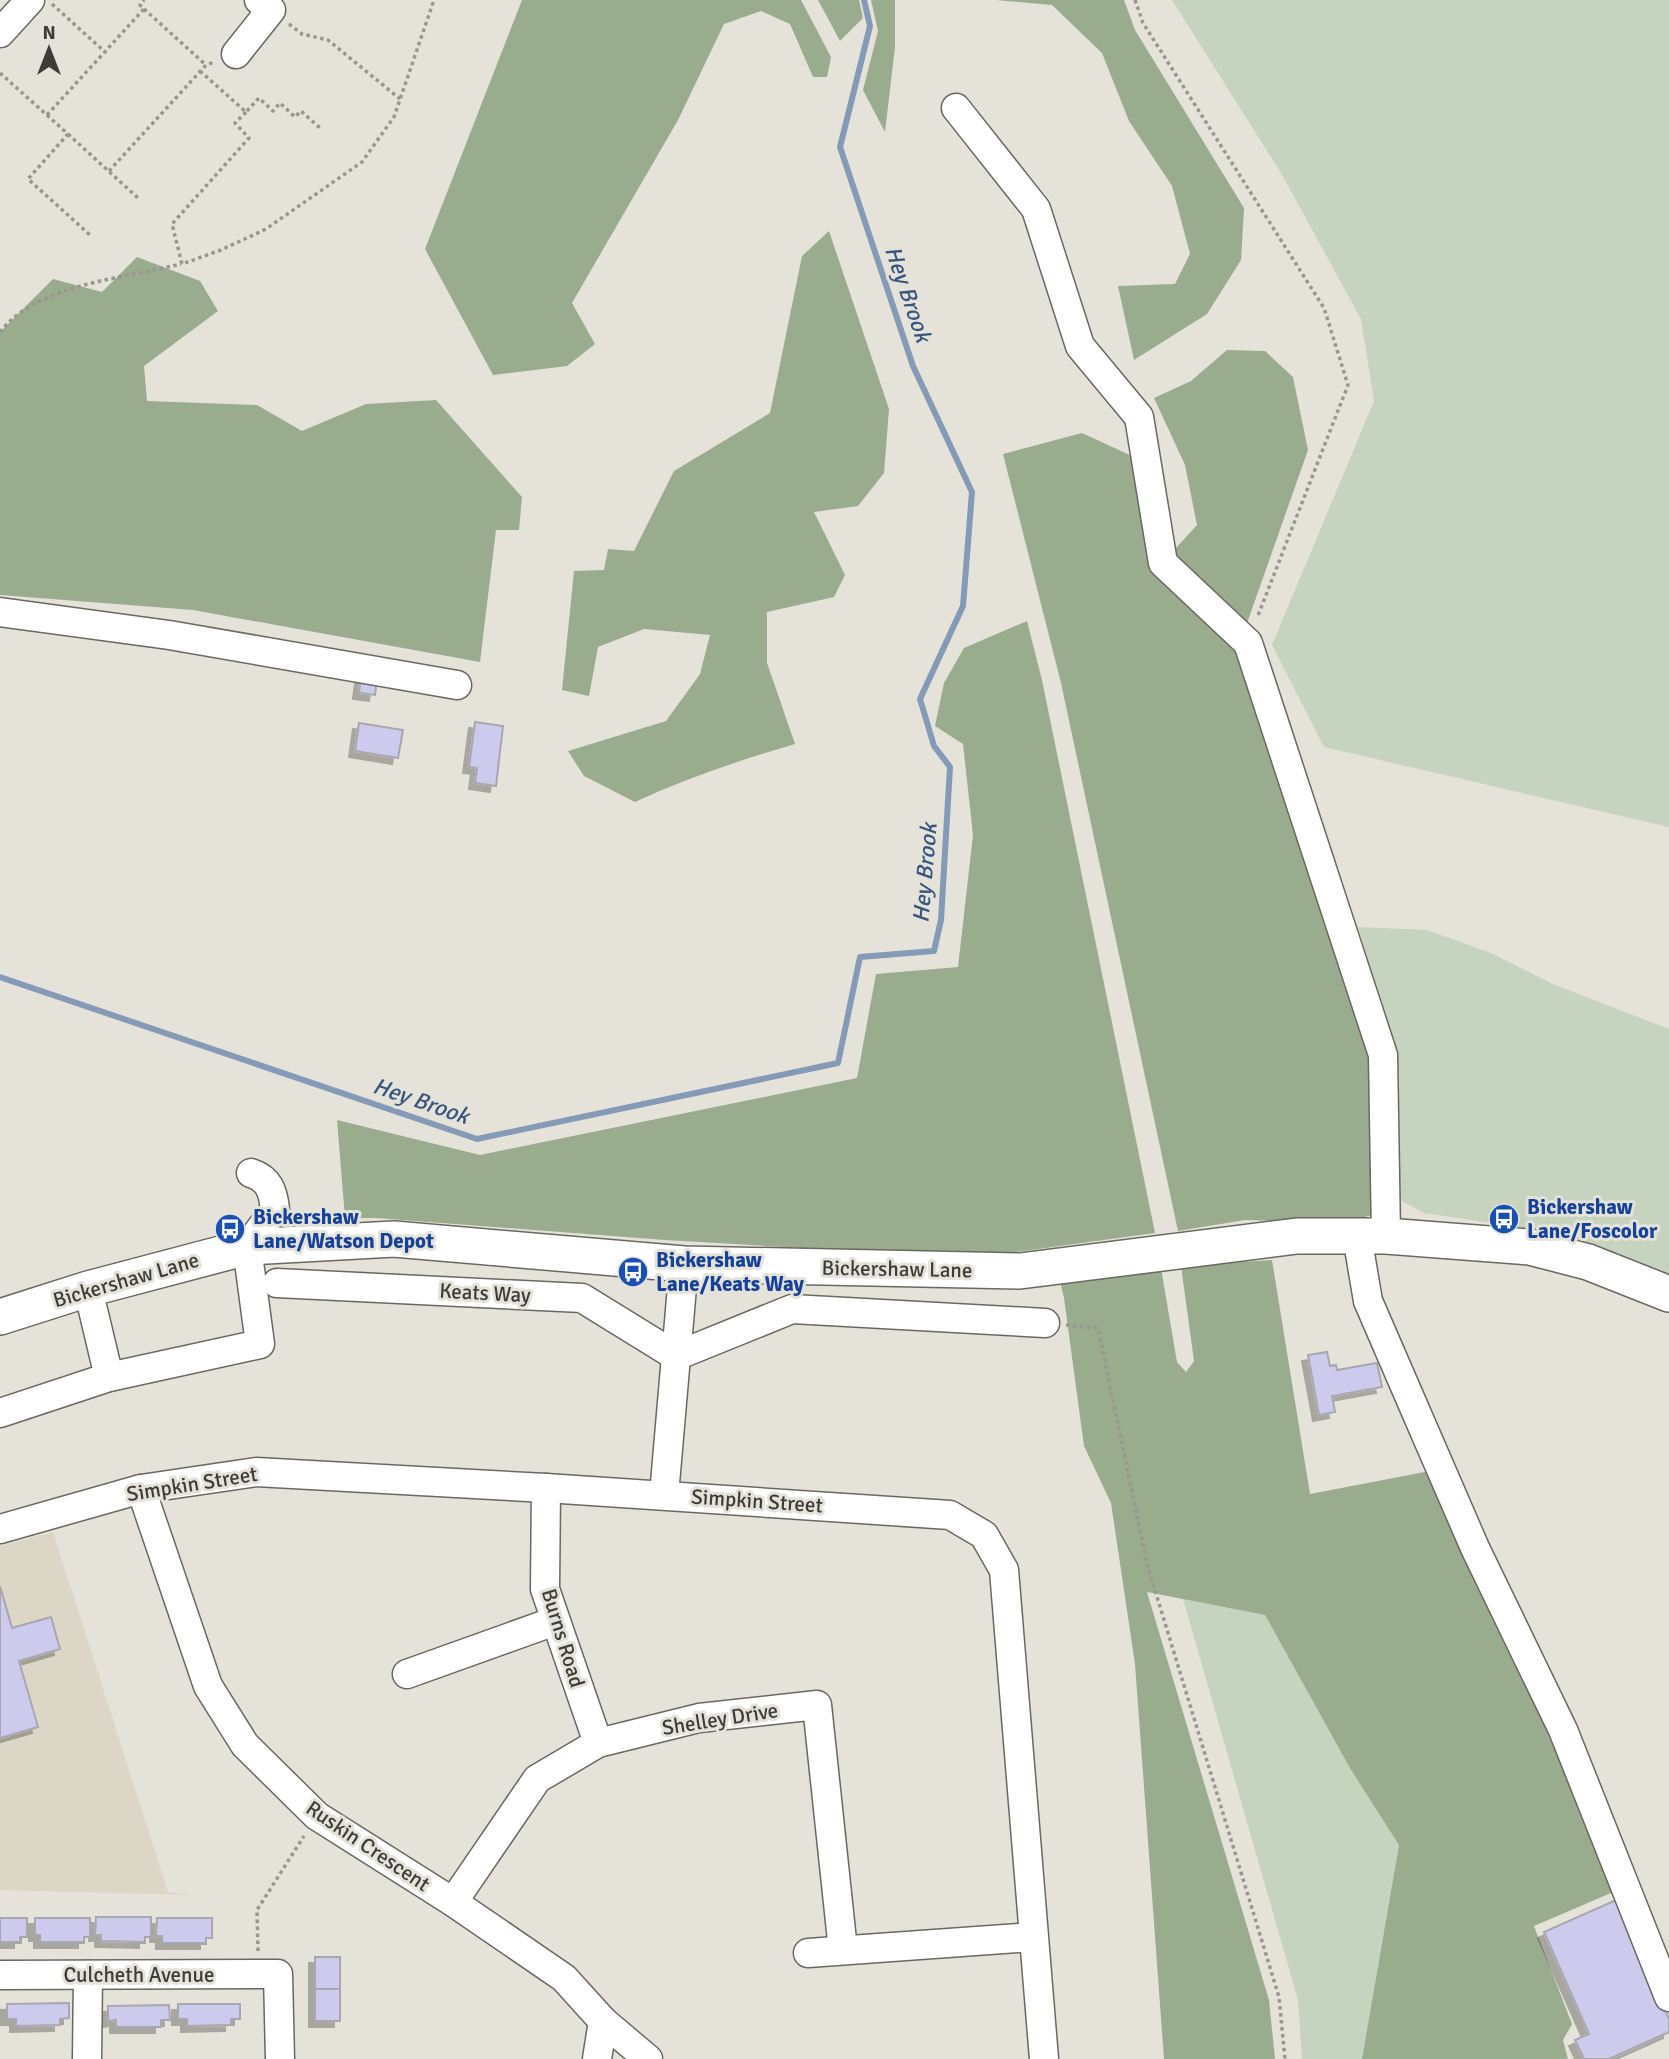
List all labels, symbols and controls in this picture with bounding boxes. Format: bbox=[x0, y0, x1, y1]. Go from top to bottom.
north arrow bbox=[14, 14, 84, 84]
text: N bbox=[42, 21, 56, 45]
water label: Hey Brook bbox=[878, 242, 939, 348]
water label: Hey Brook bbox=[906, 820, 944, 924]
water label: Hey Brook bbox=[369, 1071, 475, 1132]
place label: Bickershaw Lane/Foscolor bbox=[1527, 1194, 1658, 1244]
bus stop icon: Bickershaw Lane/Foscolor bbox=[1487, 1202, 1521, 1236]
place label: Bickershaw Lane/Watson Depot bbox=[253, 1204, 434, 1254]
bus stop icon: Bickershaw Lane/Watson Depot bbox=[213, 1212, 247, 1246]
street label: Bickershaw Lane bbox=[50, 1247, 202, 1313]
place label: Bickershaw Lane/Keats Way bbox=[656, 1247, 805, 1297]
bus stop icon: Bickershaw Lane/Keats Way bbox=[616, 1255, 650, 1289]
street label: Bickershaw Lane bbox=[821, 1255, 973, 1283]
street label: Keats Way bbox=[439, 1278, 532, 1308]
street label: Simpkin Street bbox=[125, 1461, 259, 1507]
street label: Simpkin Street bbox=[690, 1483, 824, 1519]
street label: Burns Road bbox=[536, 1585, 590, 1691]
street label: Shelley Drive bbox=[660, 1697, 780, 1741]
street label: Ruskin Crescent bbox=[301, 1795, 435, 1897]
street label: Culcheth Avenue bbox=[64, 1962, 214, 1988]

